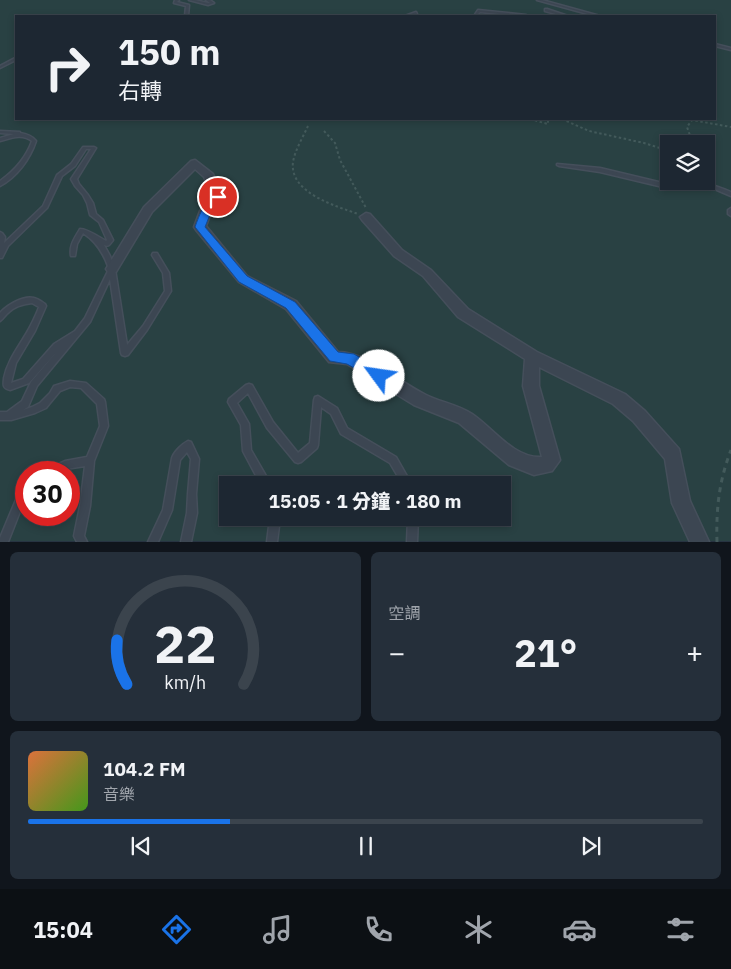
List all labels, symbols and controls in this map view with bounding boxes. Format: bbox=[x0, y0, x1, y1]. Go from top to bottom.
text: 150 m bbox=[118, 29, 221, 75]
icon: right bbox=[35, 35, 100, 100]
text: 右轉 bbox=[118, 76, 162, 105]
map controls bbox=[660, 135, 715, 190]
button: layers bbox=[660, 135, 715, 190]
pin bbox=[197, 176, 239, 218]
icon: arrive bbox=[204, 183, 232, 211]
position arrow bbox=[352, 349, 404, 401]
speed limit sign: 30 bbox=[15, 461, 80, 526]
text: 15:05 · 1 分鐘 · 180 m bbox=[269, 489, 461, 513]
text: 空調 bbox=[389, 603, 421, 623]
text: 22 bbox=[154, 610, 216, 677]
text: 21° bbox=[514, 628, 577, 677]
text: − bbox=[389, 634, 405, 671]
text: + bbox=[686, 634, 703, 671]
text: km/h bbox=[164, 671, 206, 694]
text: 104.2 FM bbox=[103, 757, 186, 781]
text: 音樂 bbox=[103, 784, 135, 804]
icon: previous bbox=[127, 832, 155, 860]
icon: pause bbox=[352, 832, 380, 860]
icon: next bbox=[577, 832, 605, 860]
icon: directions bbox=[159, 912, 194, 947]
icon: music bbox=[260, 912, 295, 947]
icon: phone bbox=[361, 912, 396, 947]
icon: climate bbox=[461, 912, 496, 947]
icon: car bbox=[562, 912, 597, 947]
icon: filters bbox=[663, 912, 698, 947]
text: 15:04 bbox=[33, 915, 93, 944]

